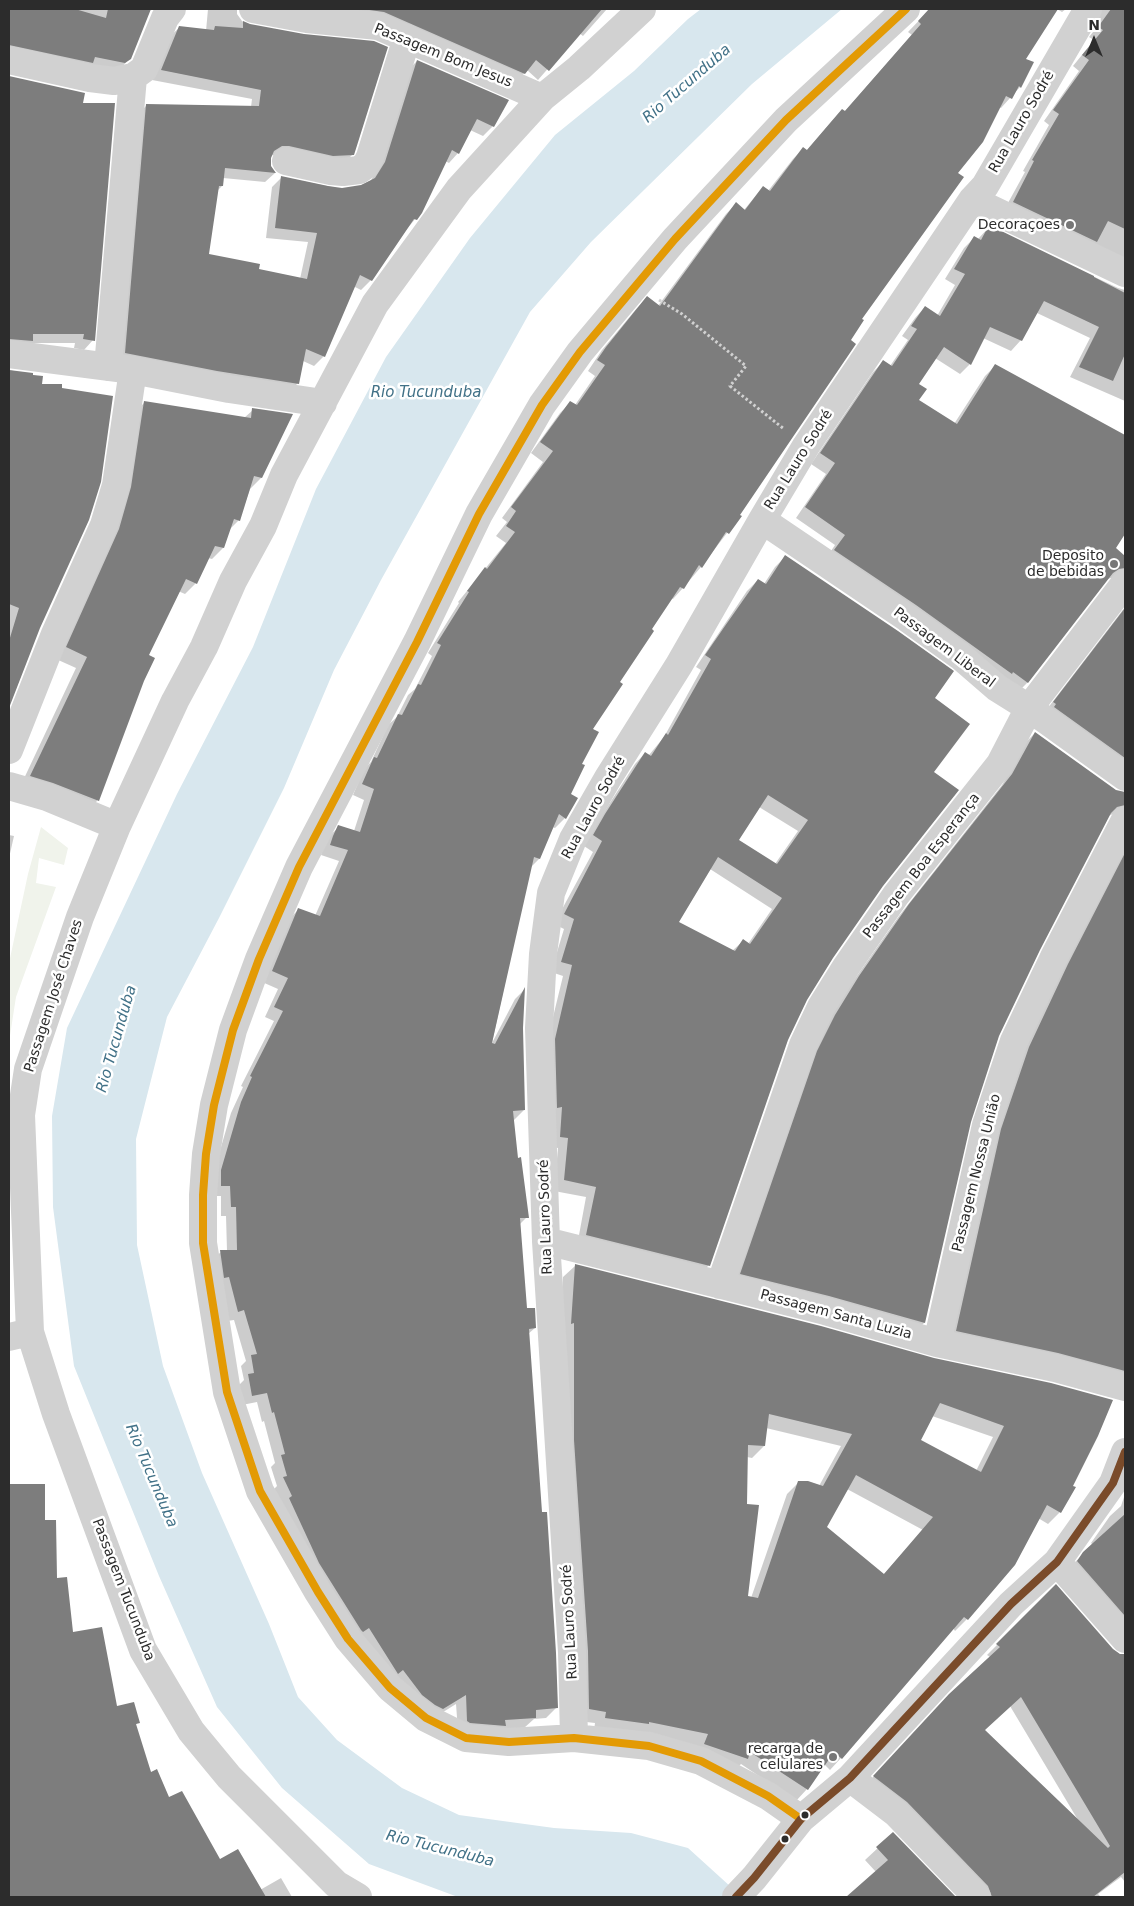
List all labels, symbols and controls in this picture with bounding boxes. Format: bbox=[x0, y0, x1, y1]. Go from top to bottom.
north arrow bbox=[1069, 15, 1119, 65]
text: N bbox=[1088, 17, 1100, 33]
street label: Passagem Bom Jesus bbox=[371, 21, 515, 91]
water label: Rio Tucunduba bbox=[639, 41, 735, 127]
street label: Rua Lauro Sodré bbox=[986, 68, 1058, 176]
place label: Decoraçoes bbox=[978, 217, 1060, 233]
marker: Decoraçoes bbox=[1064, 219, 1076, 231]
water label: Rio Tucunduba bbox=[371, 384, 481, 402]
street label: Rua Lauro Sodré bbox=[761, 407, 837, 513]
place label: Deposito de bebidas bbox=[1027, 548, 1104, 580]
marker: Deposito de bebidas bbox=[1108, 558, 1120, 570]
street label: Passagem Liberal bbox=[890, 604, 998, 692]
street label: Rua Lauro Sodré bbox=[559, 754, 629, 862]
street label: Passagem Boa Esperança bbox=[860, 790, 984, 942]
street label: Passagem José Chaves bbox=[21, 918, 87, 1074]
water label: Rio Tucunduba bbox=[93, 983, 141, 1095]
street label: Passagem Nossa União bbox=[949, 1092, 1005, 1254]
street label: Rua Lauro Sodré bbox=[536, 1159, 556, 1275]
street label: Passagem Santa Luzia bbox=[758, 1287, 914, 1343]
water label: Rio Tucunduba bbox=[121, 1422, 181, 1530]
street label: Passagem Tucunduba bbox=[88, 1516, 158, 1664]
street label: Rua Lauro Sodré bbox=[559, 1564, 581, 1680]
place label: recarga de celulares bbox=[748, 1741, 823, 1774]
marker: recarga de celulares bbox=[827, 1751, 839, 1763]
unlabelled marker bbox=[800, 1810, 810, 1820]
water label: Rio Tucunduba bbox=[384, 1827, 496, 1871]
unlabelled marker bbox=[780, 1834, 790, 1844]

